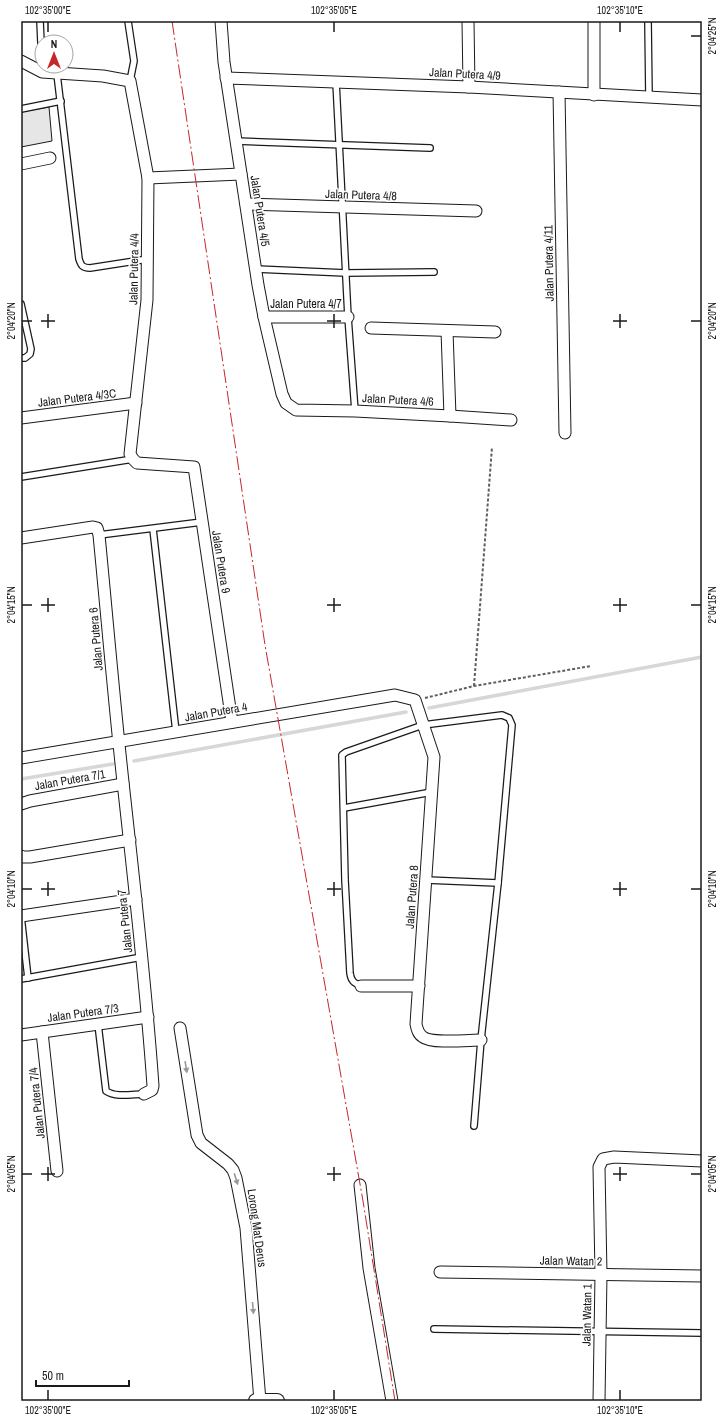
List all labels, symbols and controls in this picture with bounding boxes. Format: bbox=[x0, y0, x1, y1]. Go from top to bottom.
text: 102°35'00"E bbox=[25, 4, 71, 17]
text: 102°35'05"E bbox=[311, 4, 357, 17]
text: 102°35'10"E bbox=[597, 4, 643, 17]
text: 2°04'25"N bbox=[706, 17, 719, 55]
north arrow bbox=[34, 34, 74, 74]
text: N bbox=[51, 37, 57, 51]
street label: Jalan Putera 4/9 bbox=[429, 64, 501, 84]
street label: Jalan Putera 4/5 bbox=[246, 174, 274, 248]
street label: Jalan Putera 4/8 bbox=[325, 186, 397, 204]
street label: Jalan Putera 4/11 bbox=[540, 224, 558, 301]
street label: Jalan Putera 4/4 bbox=[125, 233, 143, 305]
street label: Jalan Putera 4/7 bbox=[270, 296, 342, 312]
text: 2°04'20"N bbox=[5, 302, 18, 340]
text: 2°04'20"N bbox=[706, 302, 719, 340]
street label: Jalan Putera 4/3C bbox=[37, 385, 117, 411]
street label: Jalan Putera 4/6 bbox=[362, 390, 434, 410]
street label: Jalan Putera 9 bbox=[208, 529, 234, 595]
text: 2°04'15"N bbox=[5, 586, 18, 624]
text: 2°04'15"N bbox=[706, 586, 719, 624]
street label: Jalan Putera 6 bbox=[85, 607, 107, 671]
street label: Jalan Putera 4 bbox=[183, 699, 249, 725]
street label: Jalan Putera 7/1 bbox=[33, 766, 107, 794]
street label: Jalan Putera 8 bbox=[402, 865, 422, 929]
text: 2°04'10"N bbox=[5, 870, 18, 908]
text: 2°04'10"N bbox=[706, 870, 719, 908]
street label: Jalan Putera 7 bbox=[114, 888, 136, 953]
street label: Jalan Putera 7/3 bbox=[46, 1000, 120, 1026]
one-way arrow bbox=[183, 1060, 189, 1073]
street label: Jalan Putera 7/4 bbox=[25, 1066, 49, 1139]
text: 2°04'05"N bbox=[5, 1155, 18, 1193]
text: 2°04'05"N bbox=[706, 1155, 719, 1193]
one-way arrow bbox=[233, 1173, 239, 1185]
street label: Lorong Mat Derus bbox=[244, 1188, 270, 1268]
street label: Jalan Watan 2 bbox=[540, 1252, 602, 1270]
street label: Jalan Watan 1 bbox=[578, 1283, 596, 1346]
one-way arrow bbox=[250, 1302, 256, 1314]
scale bar bbox=[36, 1362, 129, 1388]
text: 50 m bbox=[42, 1368, 64, 1384]
text: 102°35'00"E bbox=[25, 1404, 71, 1417]
text: 102°35'05"E bbox=[311, 1404, 357, 1417]
text: 102°35'10"E bbox=[597, 1404, 643, 1417]

